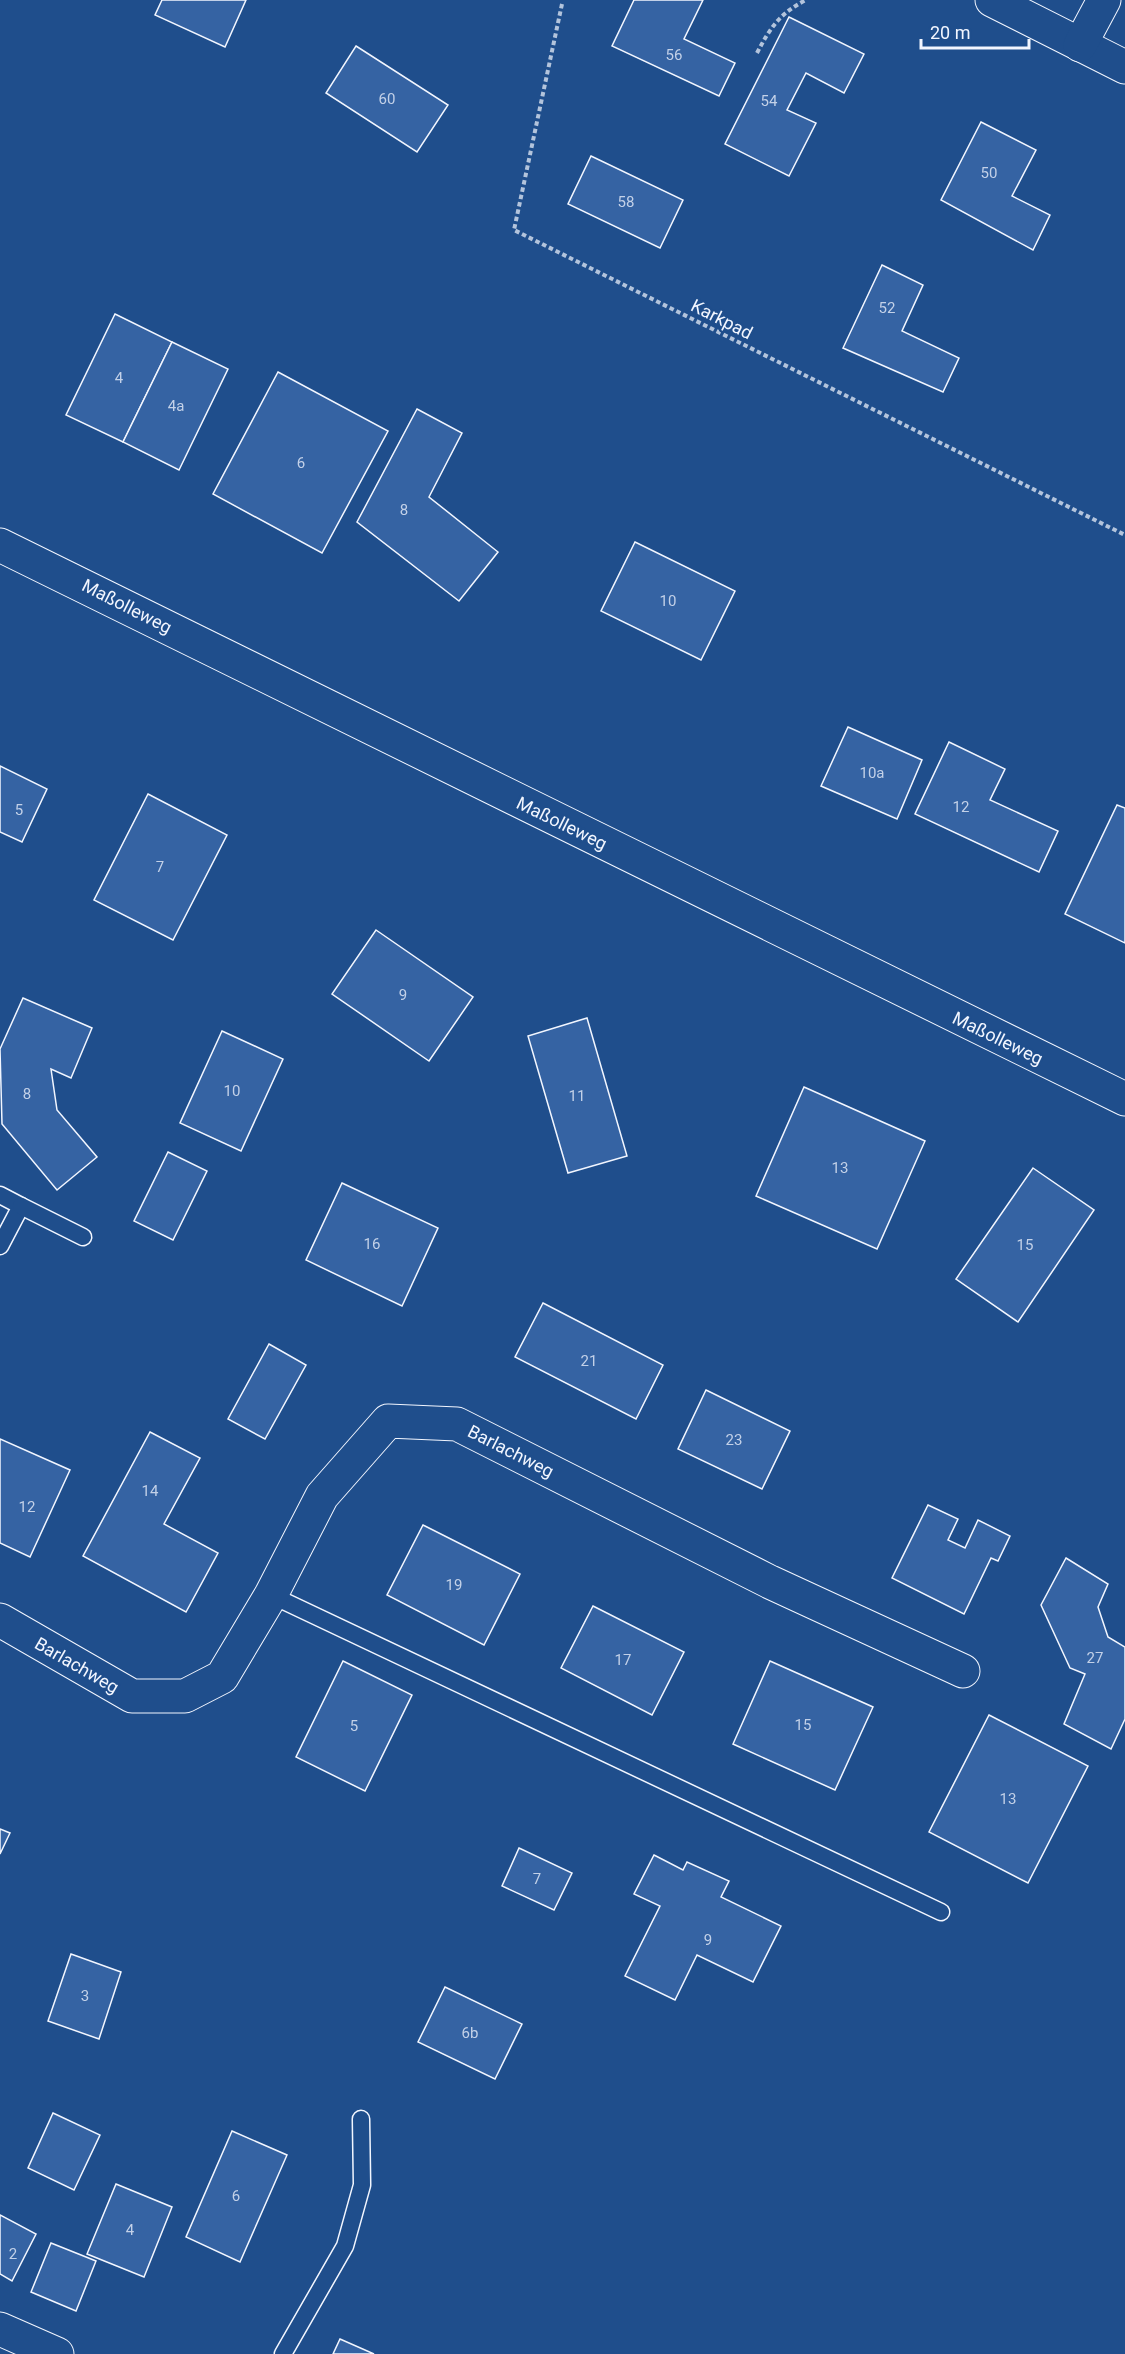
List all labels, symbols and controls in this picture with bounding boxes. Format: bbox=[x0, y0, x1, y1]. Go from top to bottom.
scale bar bbox=[921, 12, 1029, 50]
text: 20 m bbox=[930, 22, 970, 43]
house number: 56 bbox=[666, 46, 682, 64]
house number: 60 bbox=[379, 90, 395, 108]
house number: 54 bbox=[761, 92, 778, 110]
house number: 50 bbox=[981, 164, 997, 182]
house number: 58 bbox=[618, 193, 634, 211]
street label: Karkpad bbox=[688, 295, 756, 343]
house number: 52 bbox=[879, 299, 895, 317]
house number: 4 bbox=[115, 369, 124, 387]
house number: 4a bbox=[168, 397, 184, 415]
house number: 6 bbox=[297, 454, 305, 472]
house number: 8 bbox=[400, 501, 408, 519]
street label: Maßolleweg bbox=[79, 574, 175, 638]
house number: 10 bbox=[660, 592, 676, 610]
house number: 10a bbox=[859, 764, 885, 782]
street label: Maßolleweg bbox=[513, 792, 611, 854]
house number: 12 bbox=[953, 798, 969, 816]
house number: 5 bbox=[15, 801, 23, 819]
house number: 7 bbox=[156, 858, 164, 876]
house number: 9 bbox=[399, 986, 407, 1004]
street label: Maßolleweg bbox=[949, 1007, 1047, 1069]
house number: 10 bbox=[224, 1082, 240, 1100]
house number: 8 bbox=[23, 1085, 31, 1103]
house number: 11 bbox=[569, 1087, 585, 1105]
house number: 13 bbox=[832, 1159, 848, 1177]
house number: 16 bbox=[364, 1235, 380, 1253]
house number: 15 bbox=[1017, 1236, 1033, 1254]
house number: 21 bbox=[581, 1352, 597, 1370]
street label: Barlachweg bbox=[464, 1420, 558, 1482]
house number: 23 bbox=[726, 1431, 742, 1449]
house number: 14 bbox=[142, 1482, 159, 1500]
house number: 12 bbox=[19, 1498, 35, 1516]
house number: 19 bbox=[446, 1576, 462, 1594]
street label: Barlachweg bbox=[31, 1632, 123, 1698]
house number: 27 bbox=[1087, 1649, 1103, 1667]
house number: 17 bbox=[615, 1651, 631, 1669]
house number: 15 bbox=[795, 1716, 811, 1734]
house number: 5 bbox=[350, 1717, 358, 1735]
house number: 13 bbox=[1000, 1790, 1016, 1808]
house number: 7 bbox=[533, 1870, 541, 1888]
house number: 9 bbox=[704, 1931, 712, 1949]
house number: 3 bbox=[81, 1987, 89, 2005]
house number: 6b bbox=[462, 2024, 478, 2042]
house number: 6 bbox=[232, 2187, 240, 2205]
house number: 4 bbox=[126, 2221, 135, 2239]
house number: 2 bbox=[9, 2245, 17, 2263]

